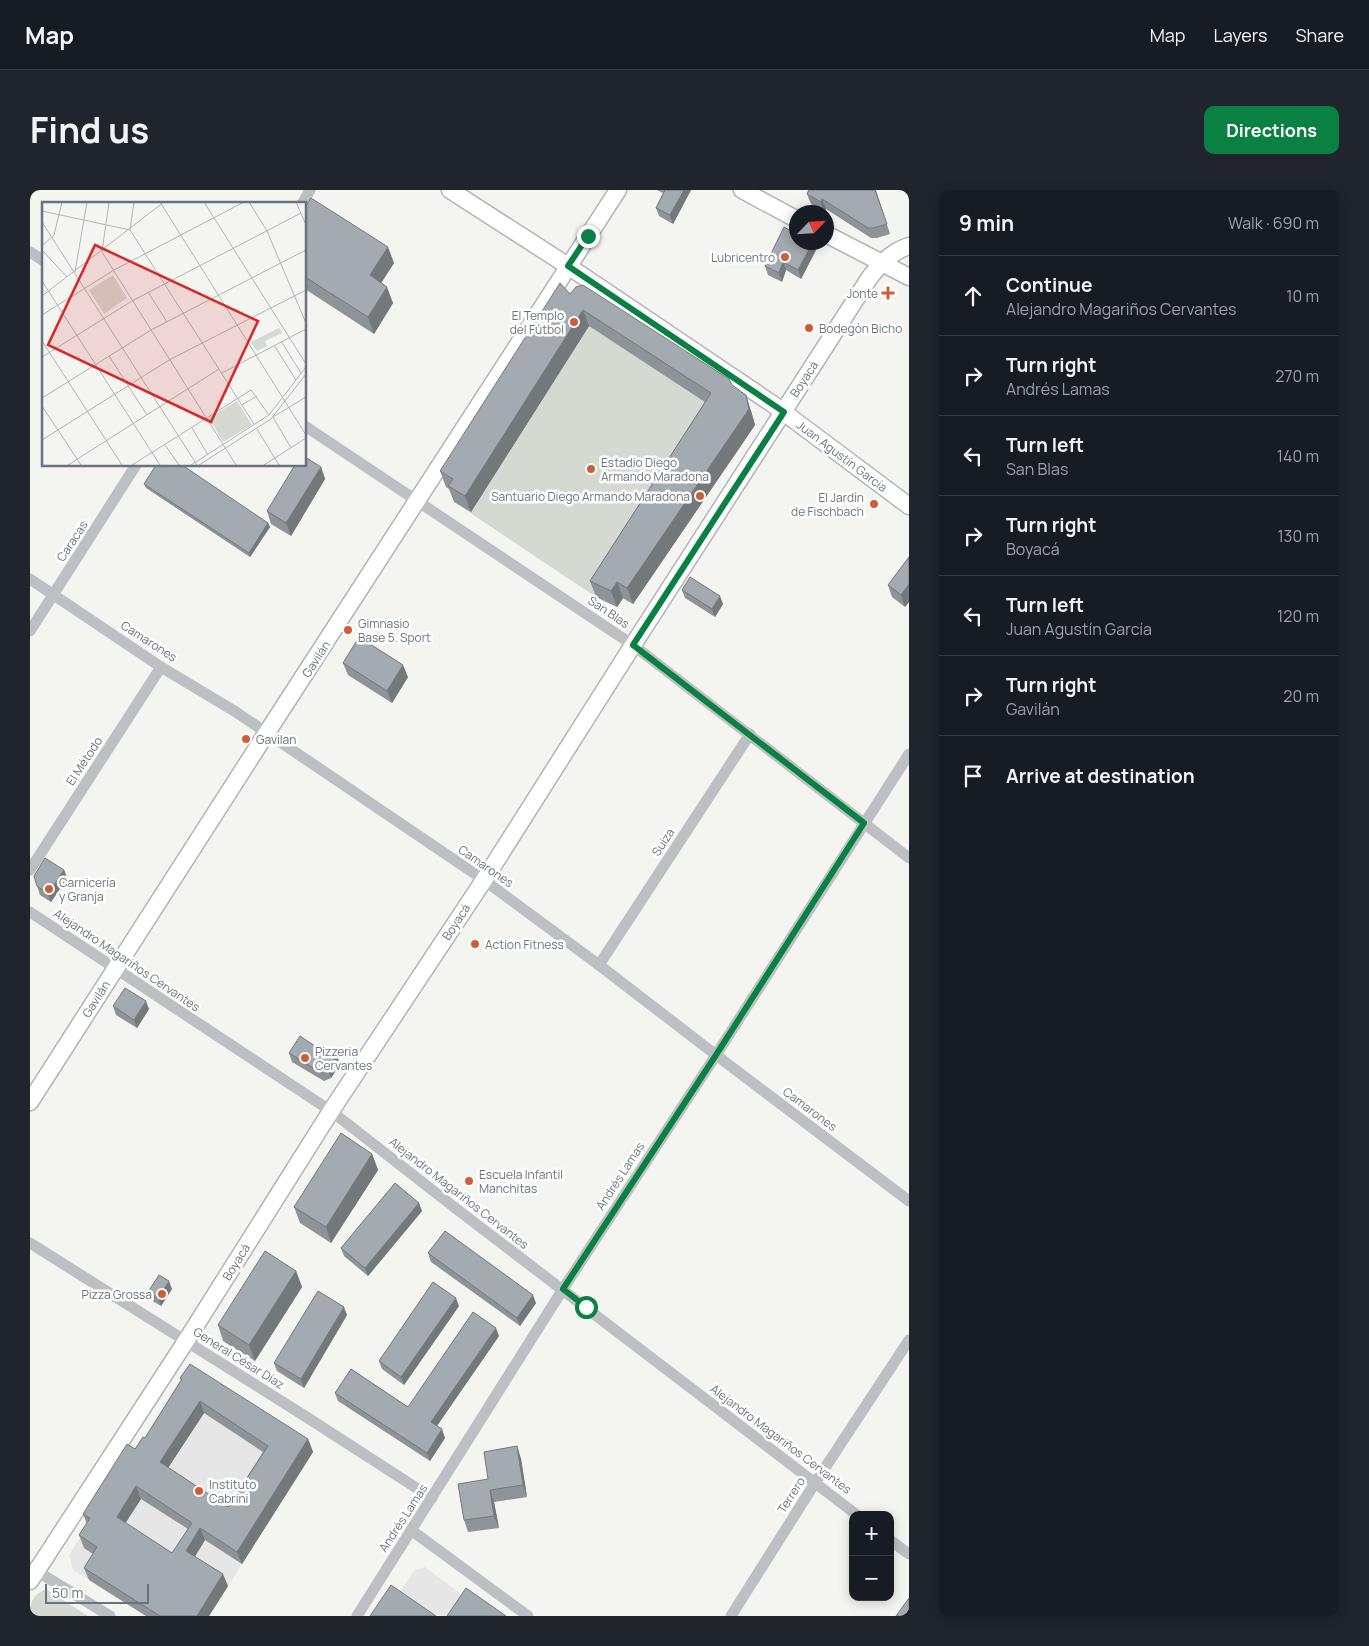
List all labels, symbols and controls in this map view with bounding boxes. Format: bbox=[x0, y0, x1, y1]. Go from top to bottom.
text: Map bbox=[25, 18, 74, 51]
text: Map bbox=[1150, 23, 1185, 47]
text: Layers bbox=[1213, 23, 1267, 47]
text: Share bbox=[1295, 23, 1344, 47]
text: Find us bbox=[30, 106, 149, 154]
button: Directions bbox=[1204, 106, 1339, 154]
inset map bbox=[42, 202, 306, 466]
north arrow bbox=[789, 205, 834, 250]
text: 9 min bbox=[959, 209, 1014, 237]
text: Walk · 690 m bbox=[1228, 212, 1319, 234]
route end bbox=[577, 225, 600, 248]
place label: Lubricentro bbox=[711, 249, 775, 266]
marker: Lubricentro bbox=[779, 251, 791, 263]
text: Continue bbox=[1006, 272, 1092, 298]
icon: ahead bbox=[959, 282, 987, 310]
place label: Jonte bbox=[847, 285, 878, 302]
text: 10 m bbox=[1286, 285, 1319, 307]
marker: Jonte bbox=[882, 287, 894, 299]
text: Alejandro Magariños Cervantes bbox=[1006, 298, 1236, 320]
place label: El Templo del Fútbol bbox=[510, 307, 564, 338]
marker: El Templo del Fútbol bbox=[568, 316, 580, 328]
place label: Bodegón Bicho bbox=[819, 320, 902, 337]
marker: Bodegón Bicho bbox=[803, 322, 815, 334]
text: Turn right bbox=[1006, 352, 1096, 378]
street label: Boyacá bbox=[786, 357, 822, 401]
icon: right bbox=[959, 362, 987, 390]
text: 270 m bbox=[1275, 365, 1319, 387]
text: Andrés Lamas bbox=[1006, 378, 1110, 400]
street label: Juan Agustín García bbox=[793, 416, 891, 496]
text: Turn left bbox=[1006, 432, 1084, 458]
icon: left bbox=[959, 442, 987, 470]
text: 140 m bbox=[1277, 445, 1319, 467]
place label: Estadio Diego Armando Maradona bbox=[601, 454, 709, 485]
text: San Blas bbox=[1006, 458, 1068, 480]
marker: Estadio Diego Armando Maradona bbox=[585, 463, 597, 475]
place label: Santuario Diego Armando Maradona bbox=[491, 488, 690, 505]
place label: El Jardín de Fischbach bbox=[791, 489, 864, 520]
marker: Santuario Diego Armando Maradona bbox=[694, 490, 706, 502]
marker: El Jardín de Fischbach bbox=[868, 498, 880, 510]
text: Turn right bbox=[1006, 512, 1096, 538]
street label: Caracas bbox=[52, 517, 92, 565]
icon: right bbox=[959, 522, 987, 550]
text: 130 m bbox=[1277, 525, 1319, 547]
text: Boyacá bbox=[1006, 538, 1060, 560]
street label: San Blas bbox=[585, 592, 633, 632]
text: Turn left bbox=[1006, 592, 1084, 618]
icon: left bbox=[959, 602, 987, 630]
text: 120 m bbox=[1277, 605, 1319, 627]
place label: Gimnasio Base 5. Sport bbox=[358, 615, 431, 646]
street label: Camarones bbox=[118, 616, 180, 666]
text: Juan Agustín García bbox=[1006, 618, 1152, 640]
marker: Gimnasio Base 5. Sport bbox=[342, 624, 354, 636]
street label: Gavilán bbox=[298, 637, 334, 681]
text: Turn right bbox=[1006, 672, 1096, 698]
icon: right bbox=[959, 682, 987, 710]
text: 20 m bbox=[1283, 685, 1319, 707]
text: Gavilán bbox=[1006, 698, 1060, 720]
place label: Gavilan bbox=[256, 731, 296, 748]
street label: El Método bbox=[62, 733, 106, 789]
marker: Gavilan bbox=[240, 733, 252, 745]
icon: arrive bbox=[959, 762, 987, 790]
text: Arrive at destination bbox=[1006, 763, 1195, 789]
street label: Suiza bbox=[648, 825, 678, 859]
street label: Camarones bbox=[455, 841, 517, 891]
place label: Carnicería y Granja bbox=[59, 874, 116, 905]
marker: Carnicería y Granja bbox=[43, 883, 55, 895]
street label: Boyacá bbox=[438, 900, 474, 944]
street label: Alejandro Magariños Cervantes bbox=[51, 905, 203, 1015]
place label: Action Fitness bbox=[485, 936, 564, 953]
marker: Action Fitness bbox=[469, 938, 481, 950]
street label: Gavilán bbox=[78, 977, 114, 1021]
place label: Pizzeria Cervantes bbox=[315, 1043, 372, 1074]
marker: Pizzeria Cervantes bbox=[299, 1052, 311, 1064]
street label: Camarones bbox=[779, 1083, 841, 1135]
street label: Alejandro Magariños Cervantes bbox=[386, 1133, 532, 1253]
street label: Andrés Lamas bbox=[592, 1139, 648, 1213]
place label: Escuela Infantil Manchitas bbox=[479, 1166, 563, 1197]
marker: Escuela Infantil Manchitas bbox=[463, 1175, 475, 1187]
street label: Boyacá bbox=[218, 1240, 254, 1284]
place label: Pizza Grossa bbox=[82, 1286, 152, 1303]
marker: Pizza Grossa bbox=[156, 1288, 168, 1300]
route start bbox=[575, 1296, 598, 1319]
street label: General César Díaz bbox=[190, 1323, 288, 1393]
street label: Alejandro Magariños Cervantes bbox=[707, 1380, 855, 1498]
street label: Terrero bbox=[773, 1474, 809, 1516]
place label: Instituto Cabrini bbox=[209, 1476, 256, 1507]
street label: Andrés Lamas bbox=[375, 1481, 431, 1555]
marker: Instituto Cabrini bbox=[193, 1485, 205, 1497]
map controls bbox=[849, 1511, 894, 1601]
button: + bbox=[849, 1511, 894, 1556]
button: − bbox=[849, 1556, 894, 1601]
scale bar bbox=[45, 1581, 149, 1604]
text: 50 m bbox=[52, 1583, 83, 1602]

